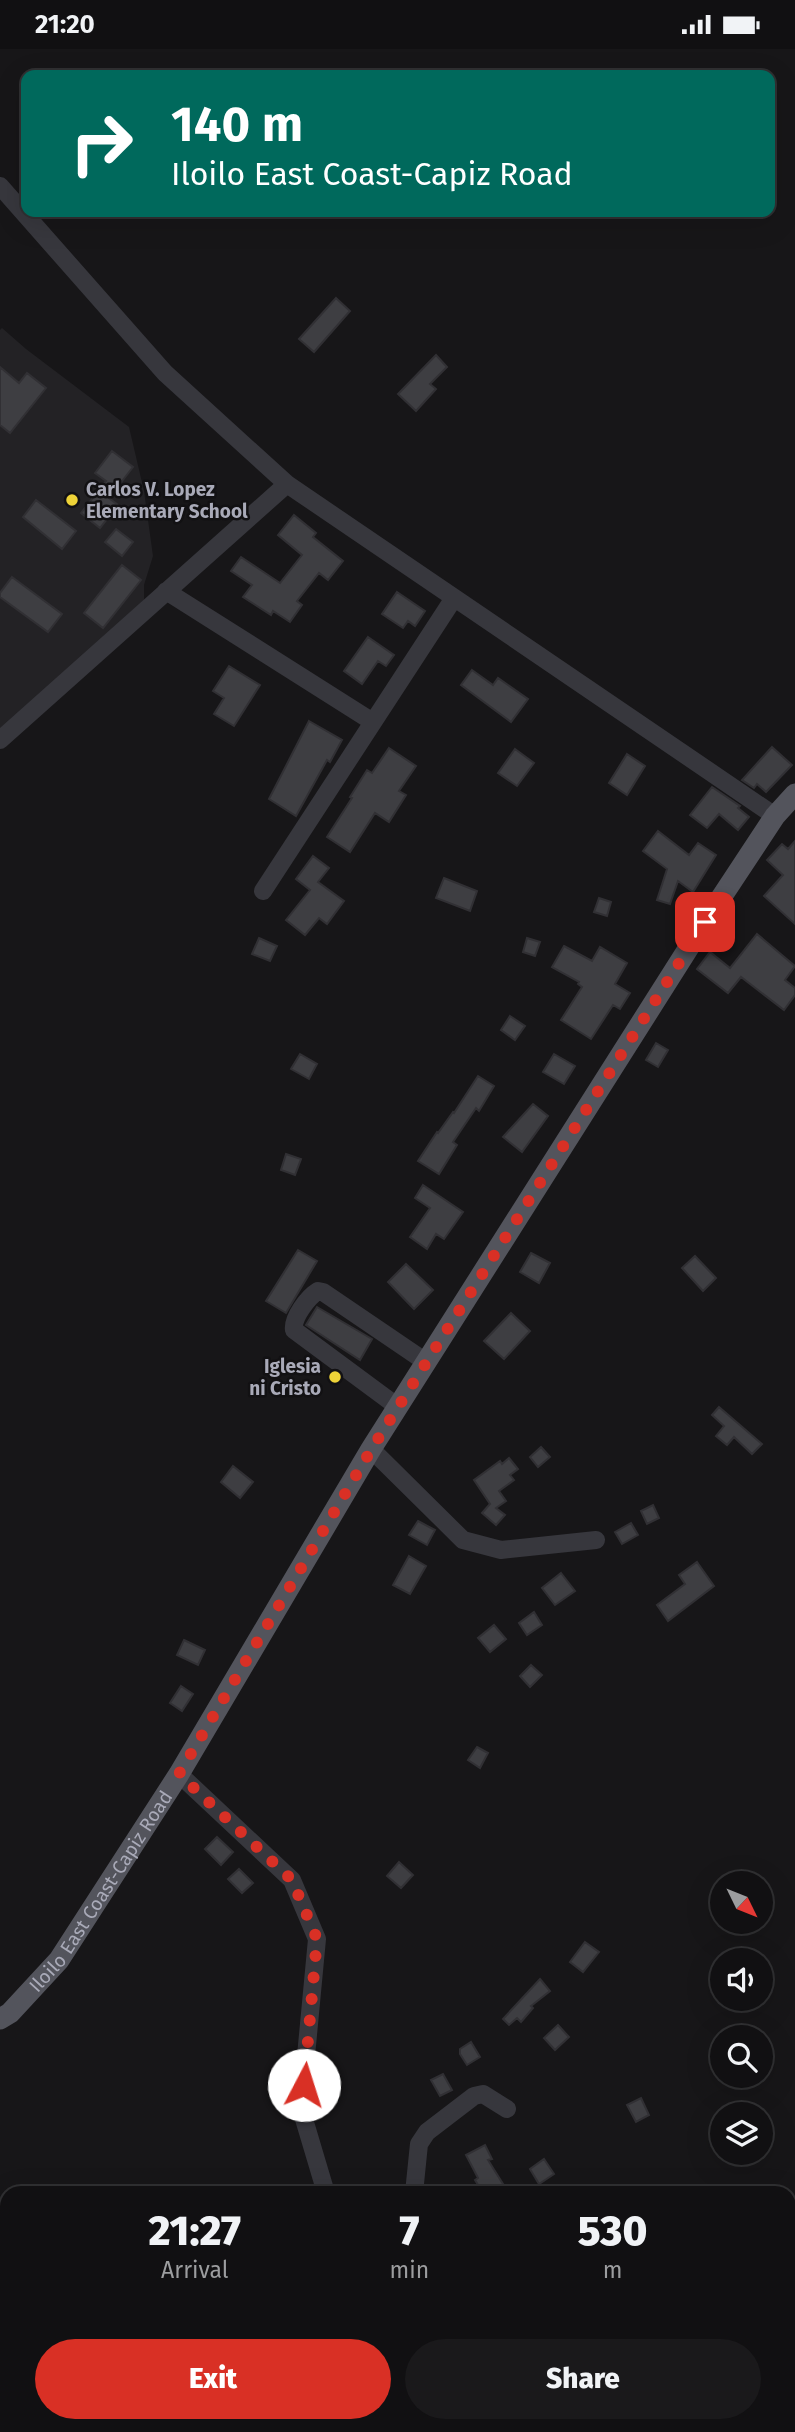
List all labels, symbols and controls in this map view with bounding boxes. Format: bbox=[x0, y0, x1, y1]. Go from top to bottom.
text: 21:20 bbox=[35, 9, 95, 40]
text: 140 m bbox=[171, 95, 303, 154]
icon: right bbox=[56, 98, 147, 189]
text: Iloilo East Coast-Capiz Road bbox=[171, 155, 573, 193]
place label: Carlos V. Lopez Elementary School bbox=[86, 478, 248, 523]
marker: Carlos V. Lopez Elementary School bbox=[64, 492, 80, 508]
pin bbox=[675, 892, 735, 952]
icon: arrive bbox=[686, 903, 724, 941]
place label: Iglesia ni Cristo bbox=[249, 1355, 321, 1400]
marker: Iglesia ni Cristo bbox=[327, 1369, 343, 1385]
street label: Iloilo East Coast-Capiz Road bbox=[24, 1786, 177, 1997]
north arrow bbox=[710, 1871, 774, 1934]
map controls bbox=[710, 1871, 773, 2165]
button: sound bbox=[710, 1948, 773, 2011]
button: search bbox=[710, 2025, 773, 2088]
position arrow bbox=[267, 2048, 341, 2122]
button: layers bbox=[710, 2102, 773, 2165]
text: 21:27 bbox=[149, 2206, 241, 2256]
text: 7 bbox=[399, 2206, 419, 2256]
text: 530 bbox=[578, 2206, 647, 2256]
text: Arrival bbox=[161, 2256, 228, 2284]
text: min bbox=[390, 2256, 429, 2284]
text: m bbox=[603, 2256, 622, 2284]
button: Exit bbox=[35, 2339, 391, 2419]
button: Share bbox=[405, 2339, 761, 2419]

